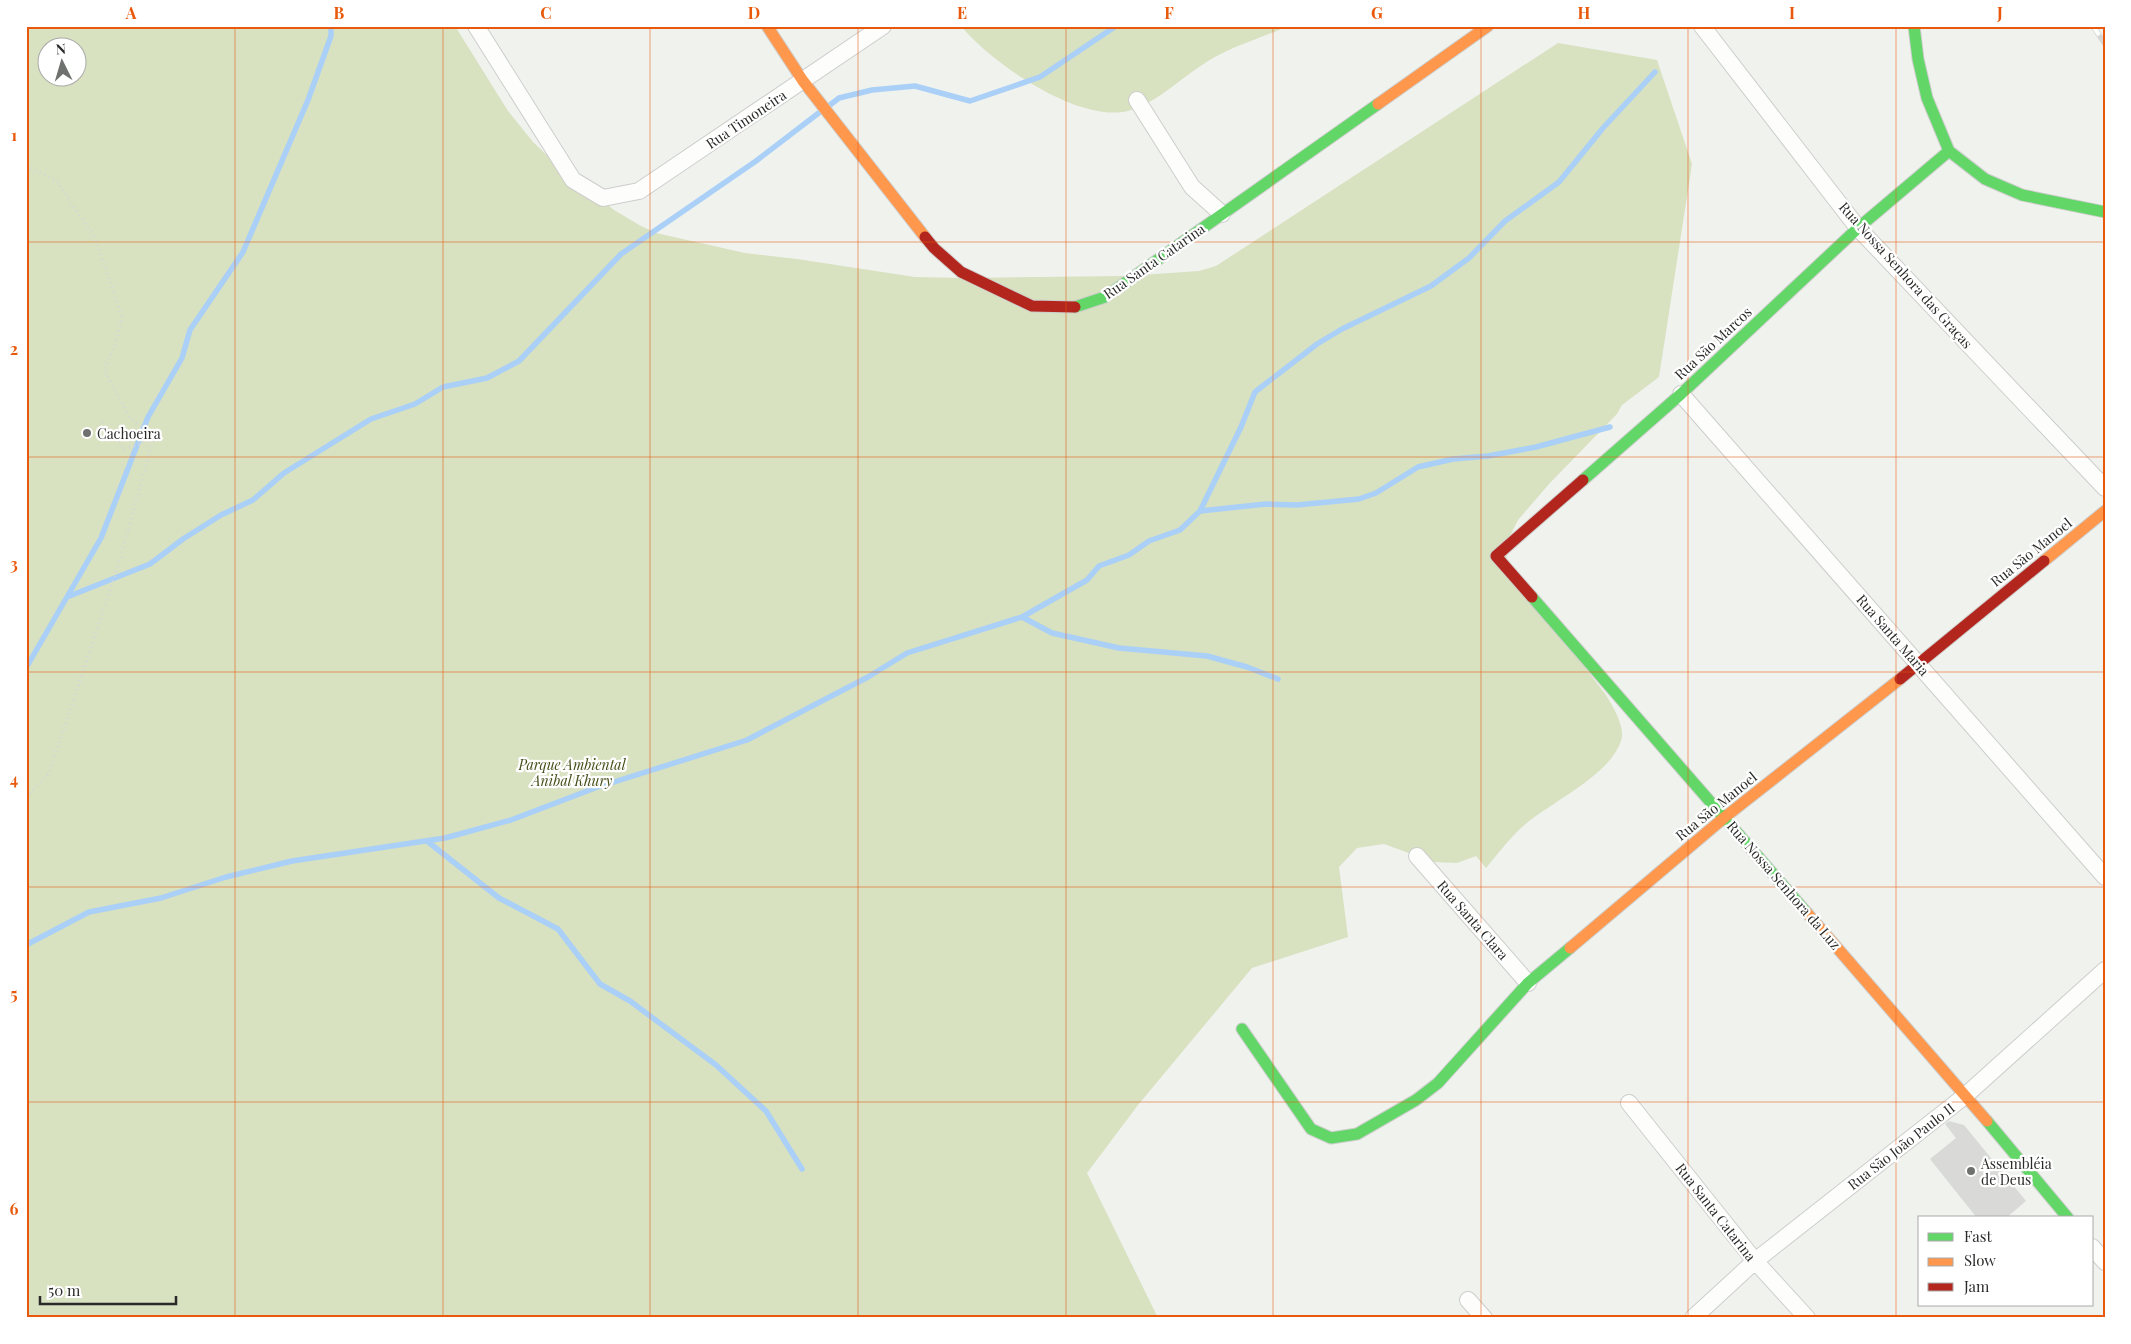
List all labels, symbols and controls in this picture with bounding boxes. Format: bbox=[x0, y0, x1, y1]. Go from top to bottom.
text: A bbox=[125, 2, 137, 23]
text: B bbox=[334, 2, 345, 23]
text: C bbox=[540, 2, 552, 23]
text: D bbox=[748, 2, 760, 23]
text: E bbox=[957, 2, 967, 23]
text: F bbox=[1164, 2, 1174, 23]
text: G bbox=[1371, 2, 1383, 23]
text: H bbox=[1578, 2, 1591, 23]
text: I bbox=[1789, 2, 1795, 23]
text: J bbox=[1996, 2, 2003, 23]
north arrow bbox=[38, 38, 88, 88]
text: N bbox=[55, 39, 67, 58]
street label: Rua Timoneira bbox=[702, 85, 790, 153]
text: 1 bbox=[11, 124, 17, 145]
street label: Rua Nossa Senhora das Graças bbox=[1835, 198, 1977, 352]
street label: Rua Santa Catarina bbox=[1099, 219, 1209, 303]
street label: Rua São Marcos bbox=[1670, 302, 1756, 384]
text: 2 bbox=[10, 338, 18, 359]
place label: Cachoeira bbox=[97, 424, 161, 443]
marker: Cachoeira bbox=[81, 427, 93, 439]
street label: Rua São Manoel bbox=[1986, 513, 2076, 591]
text: 3 bbox=[10, 553, 18, 574]
street label: Rua Santa Maria bbox=[1852, 590, 1934, 680]
park label: Parque Ambiental Anibal Khury bbox=[517, 755, 627, 790]
street label: Rua São Manoel bbox=[1671, 767, 1761, 845]
text: 4 bbox=[10, 768, 18, 789]
street label: Rua Nossa Senhora da Luz bbox=[1723, 817, 1845, 954]
street label: Rua Santa Clara bbox=[1433, 876, 1513, 964]
text: 5 bbox=[10, 983, 18, 1004]
street label: Rua São João Paulo II bbox=[1844, 1098, 1959, 1194]
place label: Assembléia de Deus bbox=[1980, 1154, 2052, 1189]
street label: Rua Santa Catarina bbox=[1672, 1159, 1760, 1265]
marker: Assembléia de Deus bbox=[1965, 1165, 1977, 1177]
text: 6 bbox=[10, 1198, 19, 1219]
legend bbox=[1918, 1216, 2094, 1306]
text: Fast bbox=[1964, 1226, 1993, 1246]
text: Slow bbox=[1964, 1250, 1996, 1270]
scale bar bbox=[40, 1274, 176, 1306]
text: Jam bbox=[1963, 1276, 1990, 1296]
text: 50 m bbox=[48, 1280, 81, 1300]

